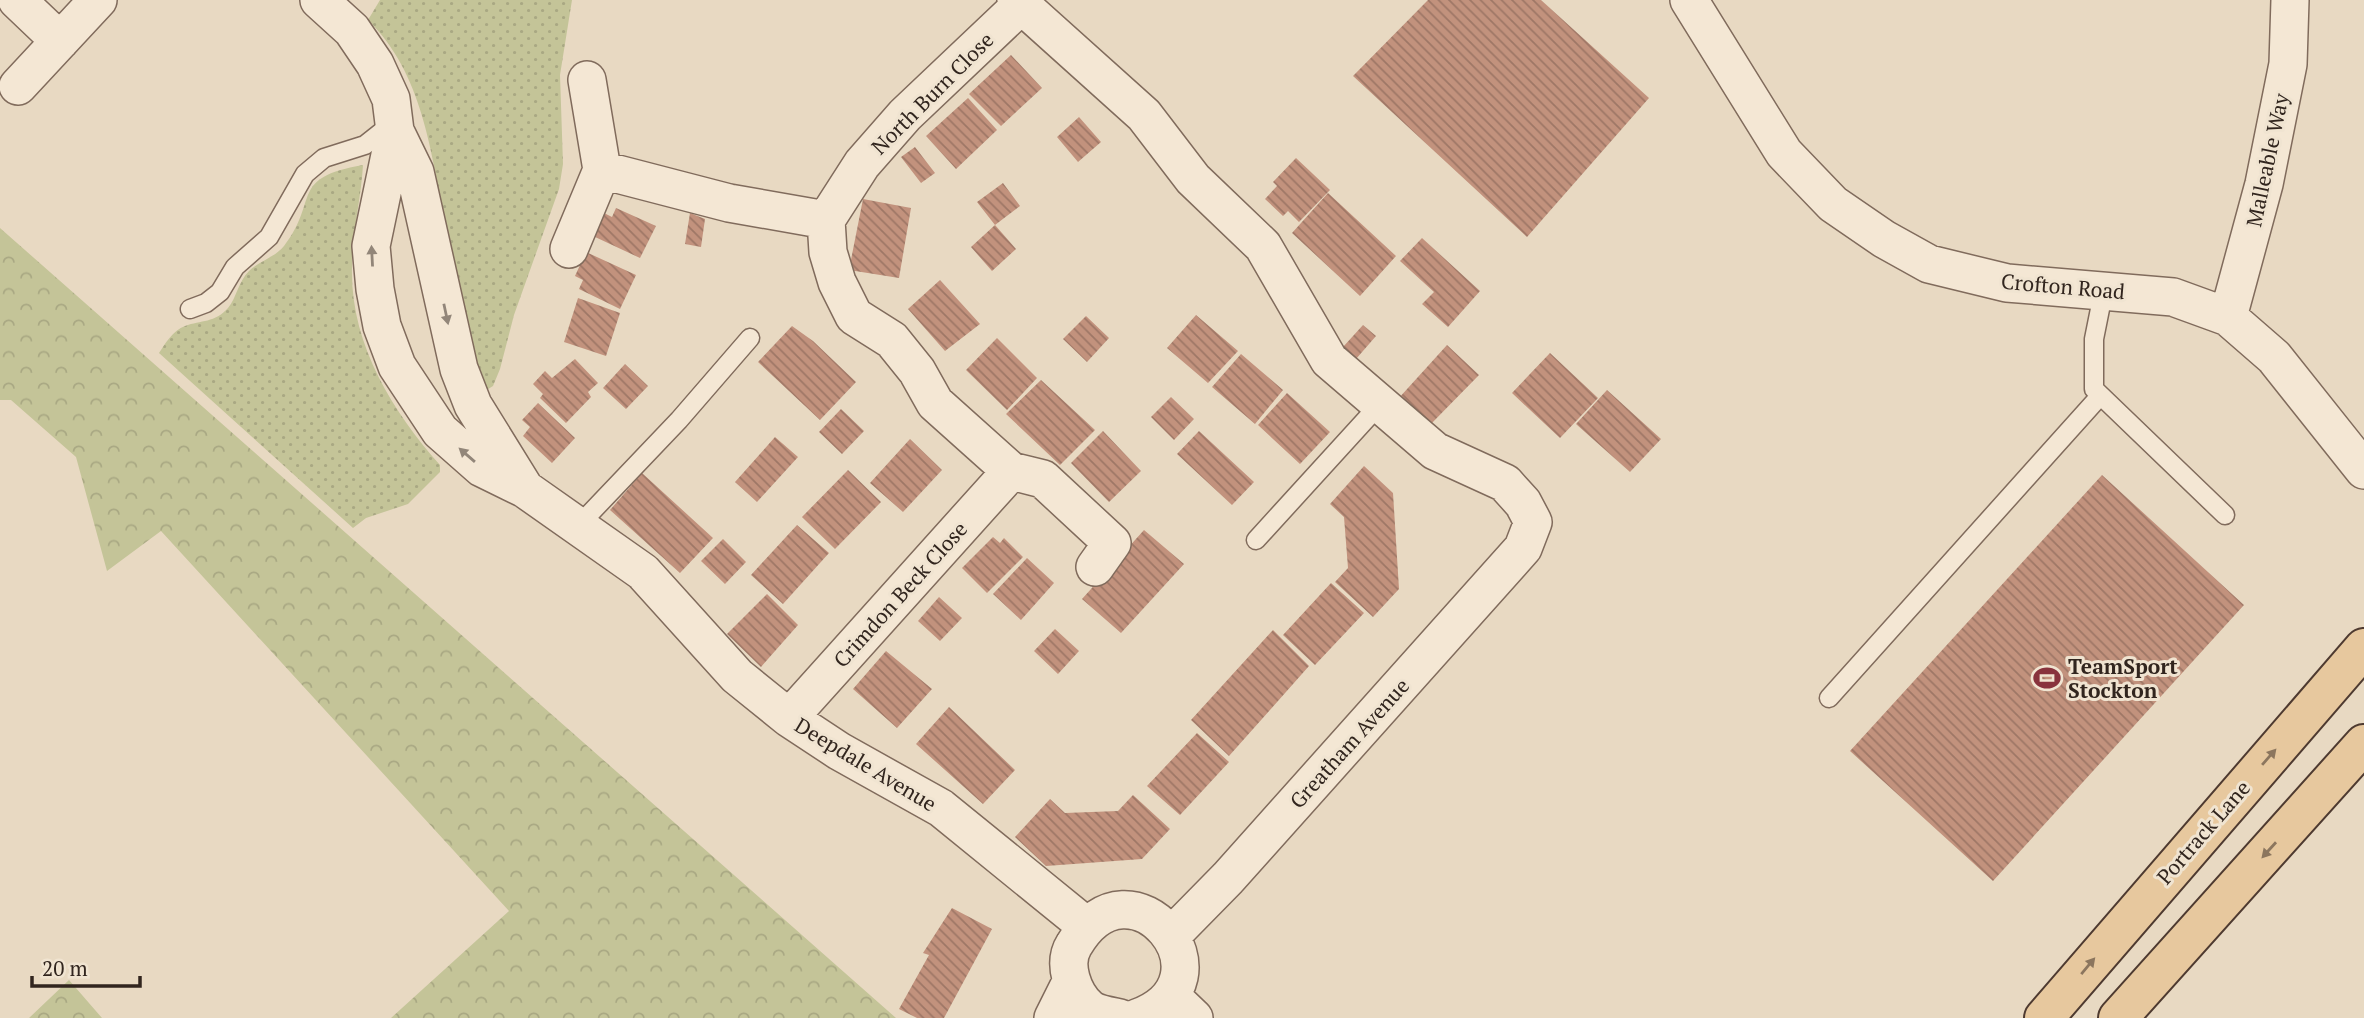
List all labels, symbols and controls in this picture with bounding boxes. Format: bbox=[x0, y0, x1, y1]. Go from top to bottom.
street label: North Burn Close bbox=[865, 26, 999, 160]
street label: Malleable Way bbox=[2239, 90, 2295, 229]
one-way arrow bbox=[367, 245, 378, 267]
street label: Crofton Road bbox=[2000, 267, 2126, 305]
one-way arrow bbox=[440, 303, 451, 325]
one-way arrow bbox=[458, 448, 475, 463]
street label: Crimdon Beck Close bbox=[827, 515, 973, 673]
place label: TeamSport Stockton bbox=[2068, 652, 2178, 704]
sports icon: TeamSport Stockton bbox=[2032, 663, 2062, 693]
street label: Greatham Avenue bbox=[1283, 672, 1415, 814]
street label: Deepdale Avenue bbox=[790, 711, 942, 817]
one-way arrow bbox=[2261, 748, 2276, 765]
street label: Portrack Lane bbox=[2150, 774, 2256, 890]
one-way arrow bbox=[2262, 841, 2278, 858]
scale bar bbox=[32, 944, 140, 988]
text: 20 m bbox=[42, 954, 88, 982]
one-way arrow bbox=[2080, 957, 2096, 975]

